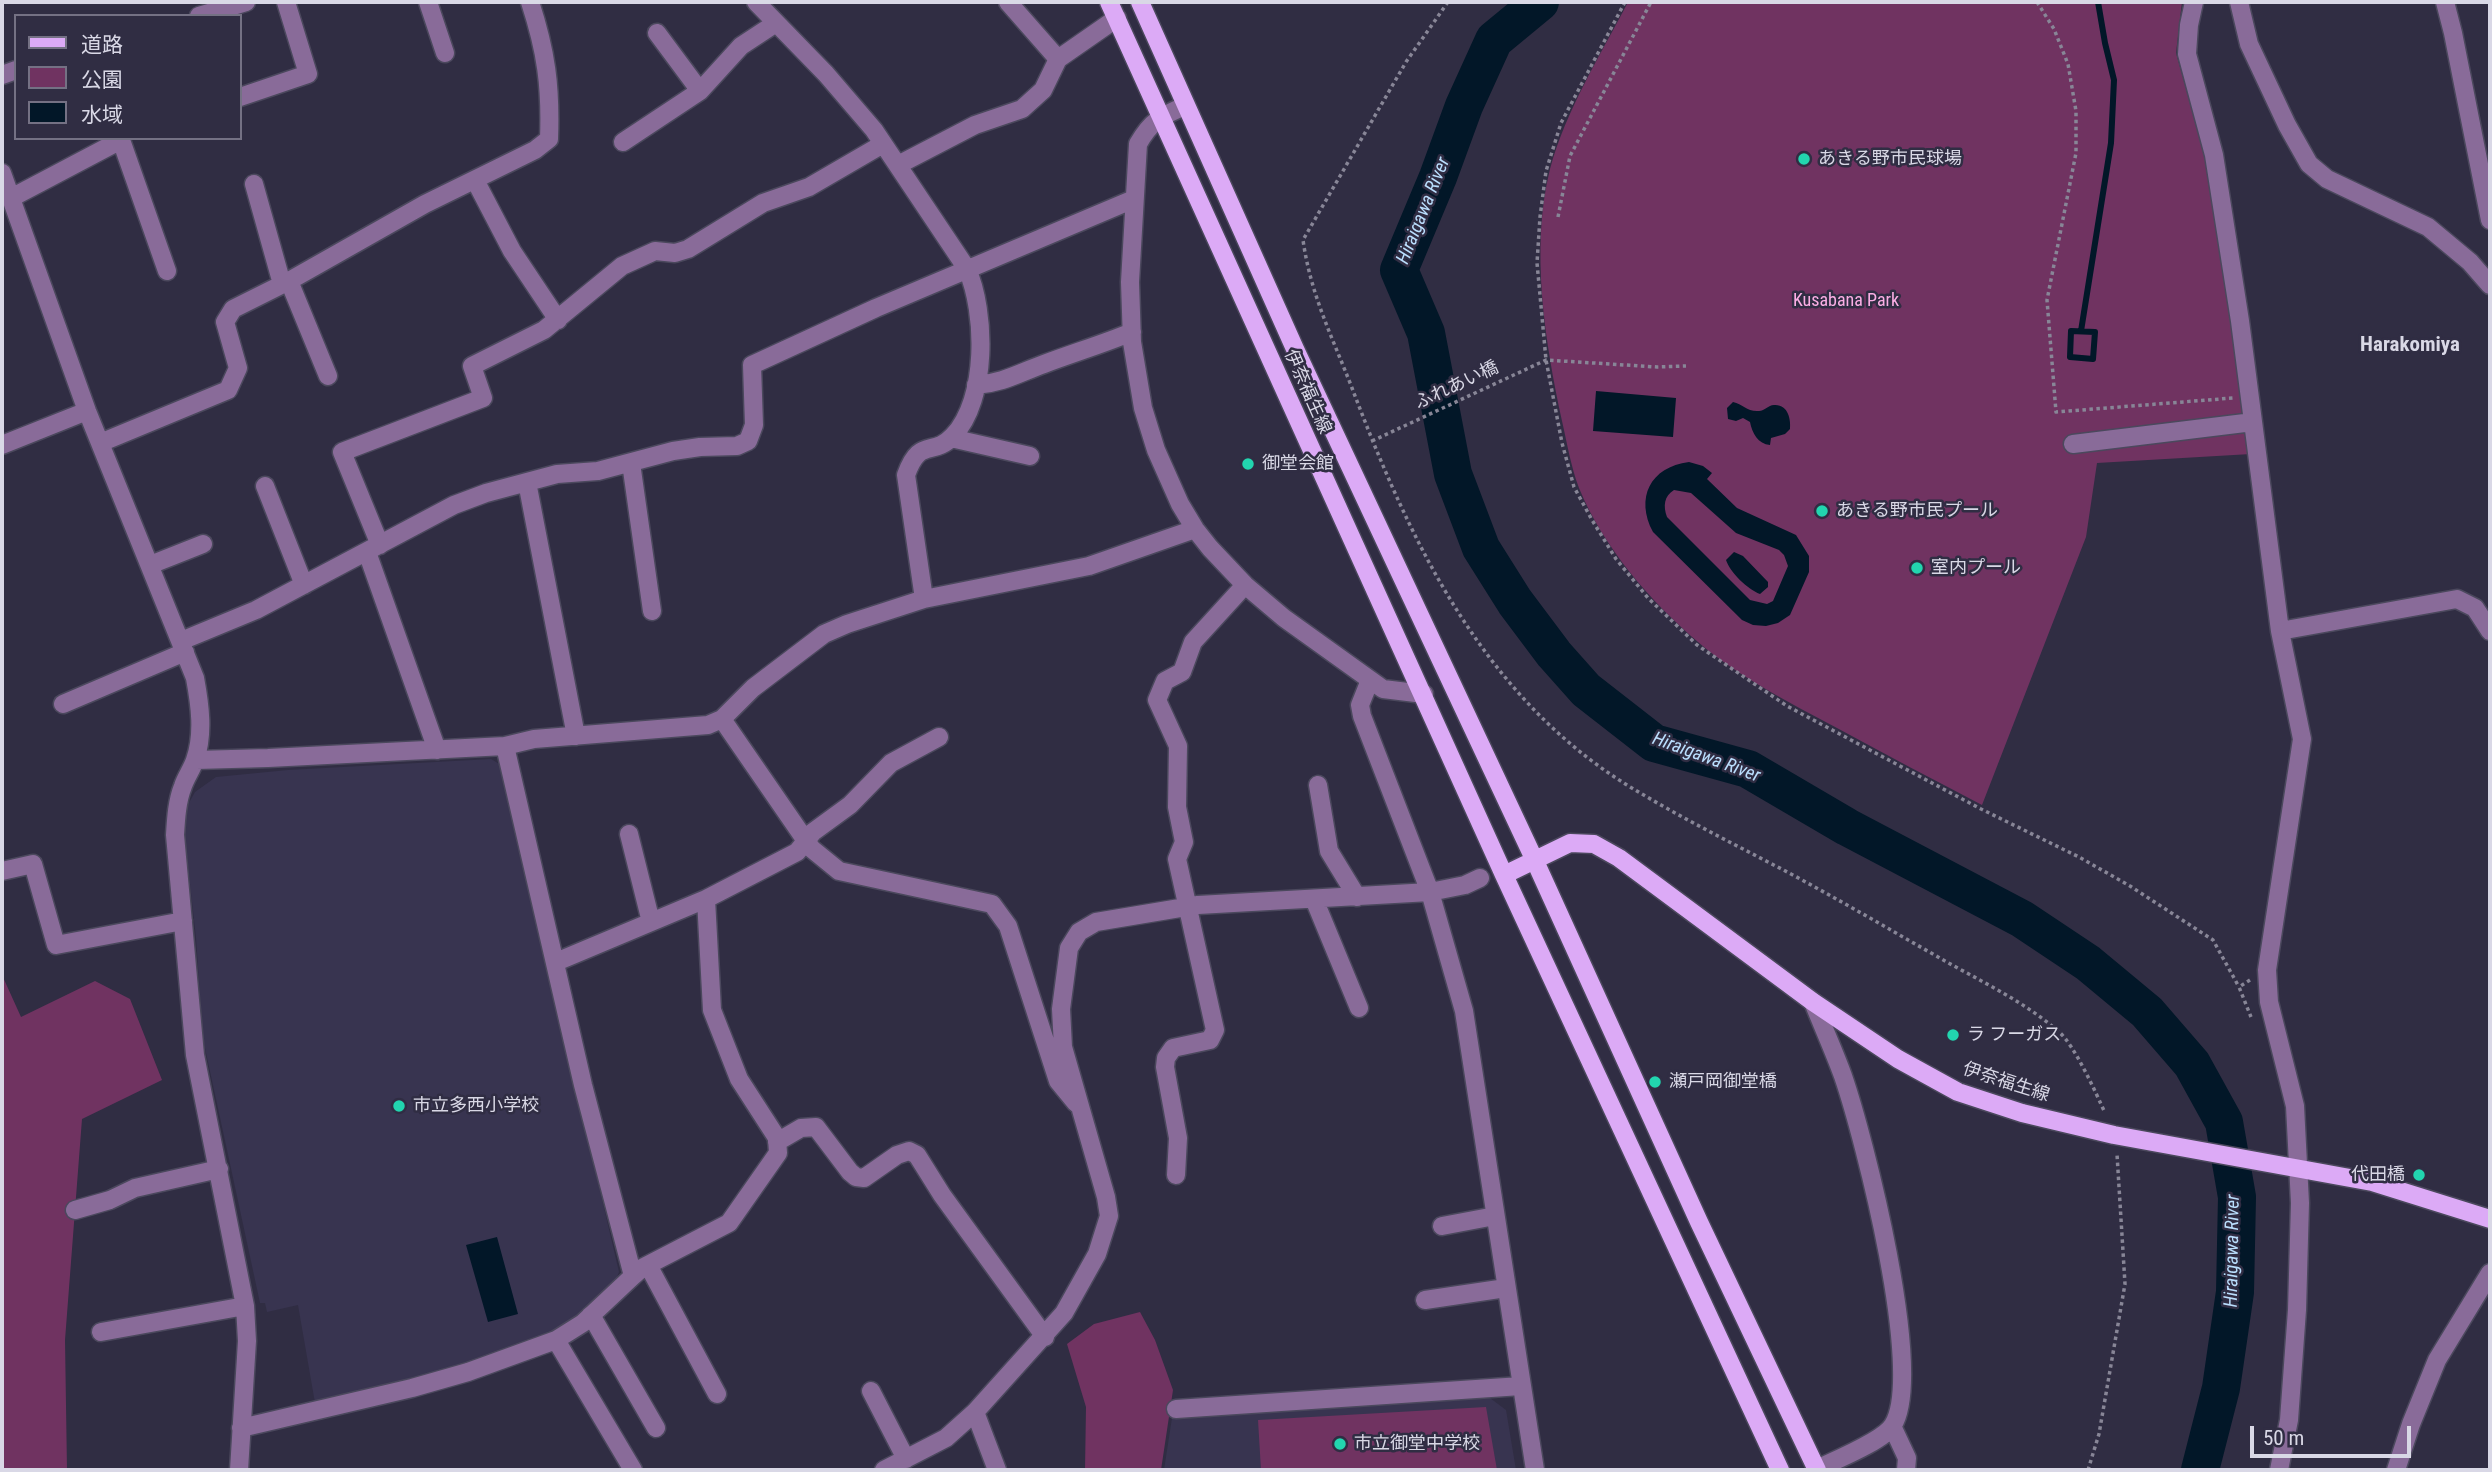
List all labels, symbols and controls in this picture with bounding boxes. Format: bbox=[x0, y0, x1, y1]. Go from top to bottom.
legend bbox=[14, 14, 242, 140]
text: 道路 bbox=[81, 33, 123, 57]
text: 公園 bbox=[81, 68, 123, 92]
text: 水域 bbox=[81, 103, 123, 127]
place label: あきる野市民球場 bbox=[1818, 148, 1962, 170]
marker: あきる野市民球場 bbox=[1796, 151, 1812, 167]
water label: Hiraigawa River bbox=[1392, 154, 1456, 268]
park label: Kusabana Park bbox=[1793, 290, 1899, 312]
district label: Harakomiya bbox=[2360, 333, 2460, 359]
street label: 伊奈福生線 bbox=[1279, 346, 1335, 438]
street label: ふれあい橋 bbox=[1412, 357, 1502, 415]
place label: 御堂会館 bbox=[1262, 453, 1334, 475]
marker: 御堂会館 bbox=[1240, 456, 1256, 472]
place label: あきる野市民プール bbox=[1836, 500, 1998, 522]
marker: あきる野市民プール bbox=[1814, 503, 1830, 519]
place label: 室内プール bbox=[1931, 557, 2021, 579]
marker: 室内プール bbox=[1909, 560, 1925, 576]
water label: Hiraigawa River bbox=[1649, 728, 1763, 788]
place label: ラ フーガス bbox=[1967, 1024, 2061, 1046]
marker: ラ フーガス bbox=[1945, 1027, 1961, 1043]
street label: 伊奈福生線 bbox=[1960, 1059, 2052, 1107]
place label: 瀬戸岡御堂橋 bbox=[1669, 1071, 1777, 1093]
marker: 瀬戸岡御堂橋 bbox=[1647, 1074, 1663, 1090]
place label: 市立多西小学校 bbox=[413, 1095, 539, 1117]
marker: 市立多西小学校 bbox=[391, 1098, 407, 1114]
place label: 代田橋 bbox=[2351, 1164, 2405, 1186]
marker: 代田橋 bbox=[2411, 1167, 2427, 1183]
water label: Hiraigawa River bbox=[2221, 1194, 2245, 1308]
scale bar bbox=[2254, 1412, 2415, 1456]
text: 50 m bbox=[2263, 1426, 2304, 1450]
place label: 市立御堂中学校 bbox=[1354, 1433, 1480, 1455]
marker: 市立御堂中学校 bbox=[1332, 1436, 1348, 1452]

